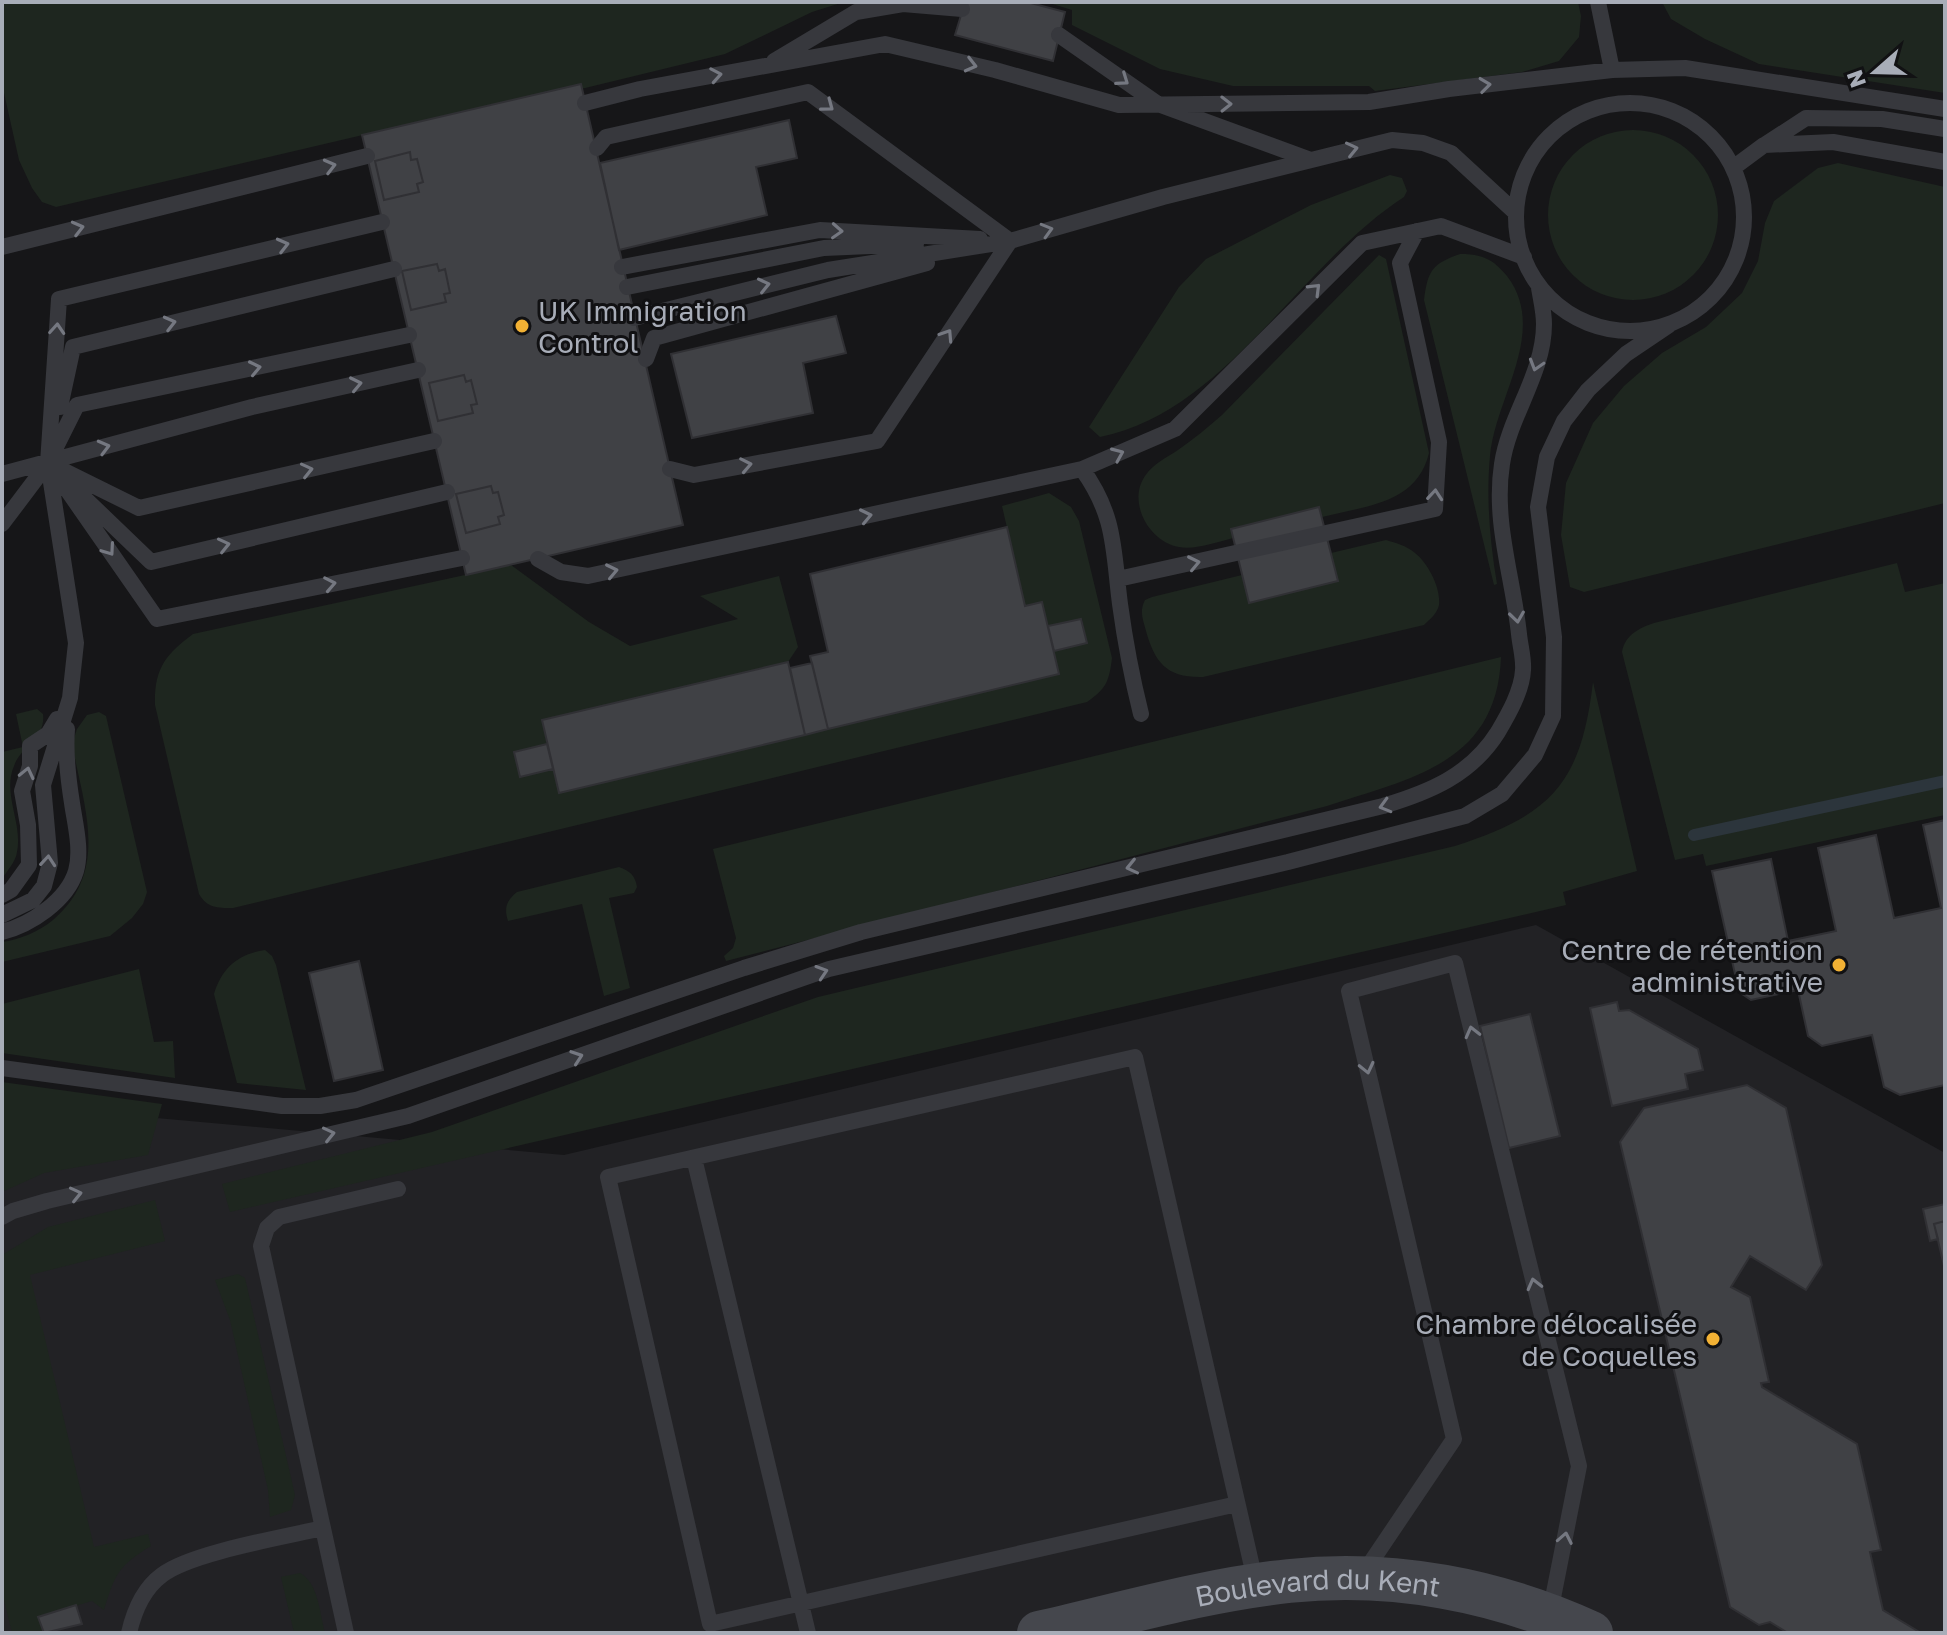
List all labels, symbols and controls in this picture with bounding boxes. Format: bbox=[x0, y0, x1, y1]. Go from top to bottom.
north arrow bbox=[1835, 32, 1915, 112]
one-way arrow bbox=[964, 55, 978, 72]
text: N bbox=[1840, 67, 1871, 91]
one-way arrow bbox=[710, 68, 723, 85]
one-way arrow bbox=[1114, 70, 1128, 85]
one-way arrow bbox=[1478, 77, 1491, 94]
one-way arrow bbox=[1220, 95, 1233, 113]
one-way arrow bbox=[819, 97, 833, 111]
one-way arrow bbox=[1344, 141, 1358, 158]
one-way arrow bbox=[323, 158, 337, 175]
one-way arrow bbox=[70, 220, 84, 237]
one-way arrow bbox=[831, 222, 844, 239]
one-way arrow bbox=[1039, 223, 1053, 239]
one-way arrow bbox=[276, 238, 290, 255]
one-way arrow bbox=[757, 277, 770, 294]
one-way arrow bbox=[1306, 284, 1320, 298]
place label: UK Immigration Control bbox=[538, 294, 747, 359]
one-way arrow bbox=[162, 316, 176, 333]
marker: UK Immigration Control bbox=[513, 317, 531, 335]
one-way arrow bbox=[48, 322, 65, 335]
one-way arrow bbox=[938, 329, 953, 344]
one-way arrow bbox=[1530, 357, 1546, 371]
one-way arrow bbox=[248, 360, 261, 377]
one-way arrow bbox=[349, 376, 363, 393]
one-way arrow bbox=[97, 440, 111, 457]
one-way arrow bbox=[1110, 447, 1124, 463]
one-way arrow bbox=[740, 458, 753, 475]
one-way arrow bbox=[300, 462, 314, 479]
one-way arrow bbox=[1427, 489, 1444, 502]
one-way arrow bbox=[859, 508, 872, 525]
one-way arrow bbox=[217, 537, 230, 554]
one-way arrow bbox=[99, 541, 114, 555]
one-way arrow bbox=[1187, 555, 1200, 572]
one-way arrow bbox=[605, 563, 618, 580]
one-way arrow bbox=[323, 577, 336, 594]
one-way arrow bbox=[1508, 610, 1525, 624]
one-way arrow bbox=[18, 767, 35, 780]
one-way arrow bbox=[1378, 796, 1392, 813]
one-way arrow bbox=[40, 854, 57, 867]
one-way arrow bbox=[1126, 858, 1140, 875]
place label: Centre de rétention administrative bbox=[1561, 933, 1823, 998]
marker: Centre de rétention administrative bbox=[1830, 956, 1848, 974]
one-way arrow bbox=[815, 965, 829, 981]
one-way arrow bbox=[1465, 1026, 1482, 1039]
one-way arrow bbox=[569, 1050, 583, 1066]
one-way arrow bbox=[1358, 1060, 1375, 1074]
one-way arrow bbox=[322, 1127, 335, 1144]
one-way arrow bbox=[69, 1186, 82, 1203]
one-way arrow bbox=[1527, 1278, 1544, 1292]
place label: Chambre délocalisée de Coquelles bbox=[1415, 1307, 1697, 1372]
marker: Chambre délocalisée de Coquelles bbox=[1704, 1330, 1722, 1348]
one-way arrow bbox=[1556, 1531, 1573, 1544]
street label: Boulevard du Kent bbox=[1192, 1562, 1443, 1612]

